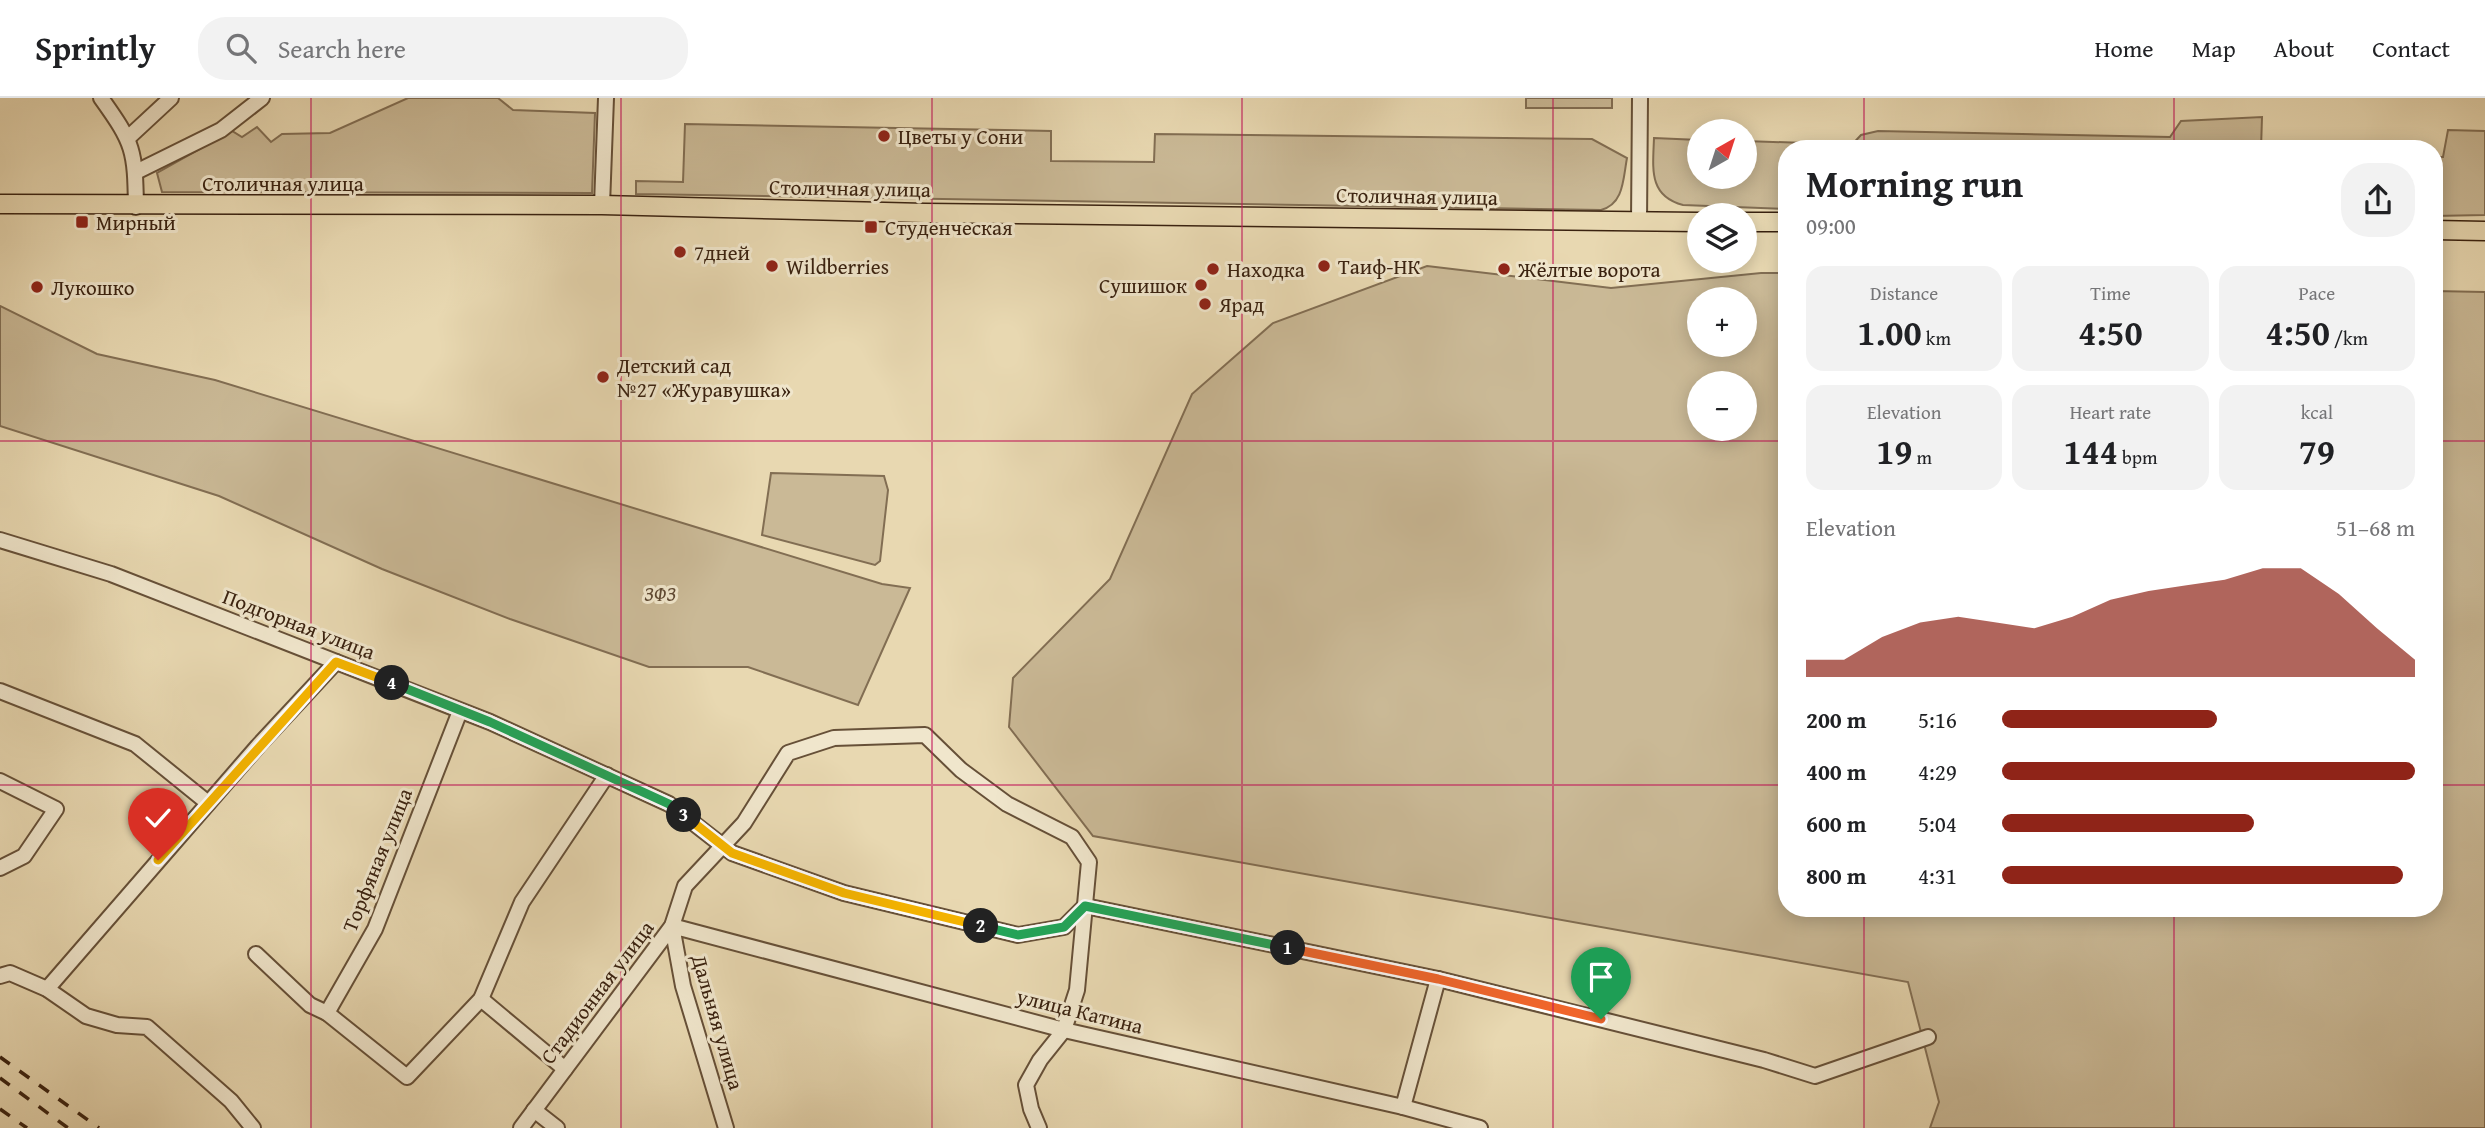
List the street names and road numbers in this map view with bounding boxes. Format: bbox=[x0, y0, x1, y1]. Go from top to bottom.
street label: Столичная улица bbox=[202, 168, 364, 199]
street label: Столичная улица bbox=[769, 171, 931, 205]
street label: Столичная улица bbox=[1336, 179, 1498, 213]
street label: Подгорная улица bbox=[218, 581, 380, 667]
street label: Торфяная улица bbox=[334, 783, 420, 937]
street label: Стадионная улица bbox=[533, 914, 661, 1070]
street label: Дальняя улица bbox=[684, 950, 752, 1093]
street label: улица Катина bbox=[1013, 980, 1146, 1042]

